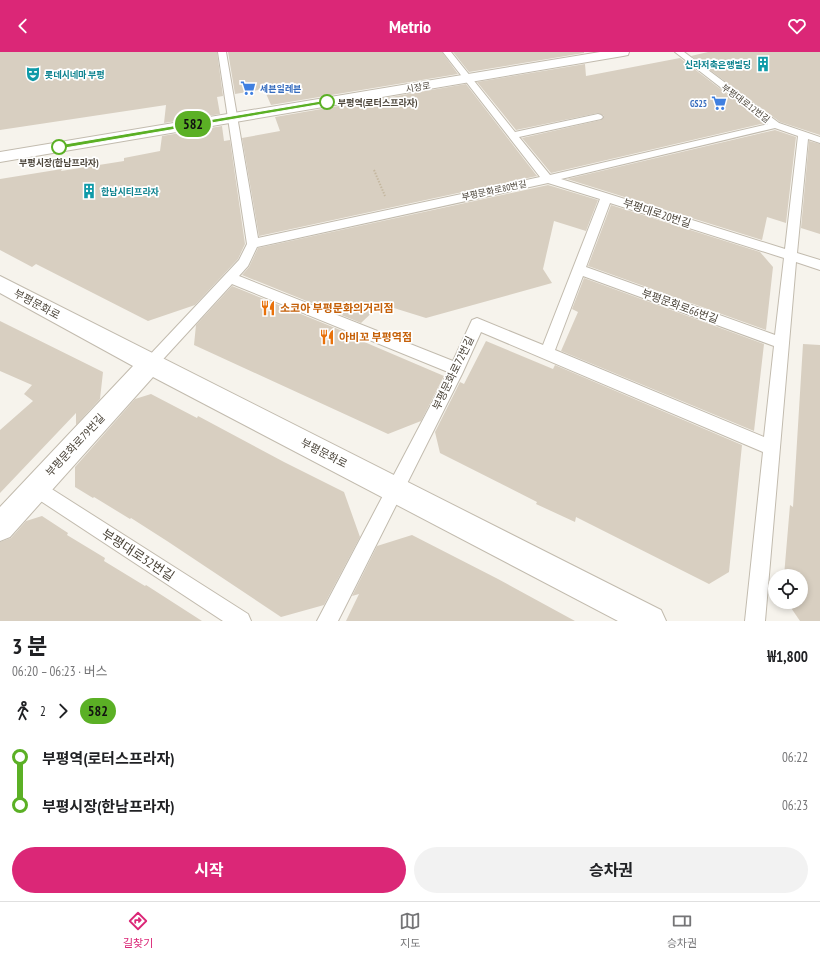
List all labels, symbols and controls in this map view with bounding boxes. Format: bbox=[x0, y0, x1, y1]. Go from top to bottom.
icon: back bbox=[12, 15, 34, 37]
text: Metrio bbox=[389, 15, 431, 38]
icon: heart bbox=[786, 15, 808, 37]
building icon: 신라저축은행빌딩 bbox=[754, 55, 772, 73]
place label: 신라저축은행빌딩 bbox=[685, 59, 751, 70]
theatre icon: 롯데시네마 부평 bbox=[24, 65, 42, 83]
place label: 롯데시네마 부평 bbox=[45, 69, 105, 80]
supermarket icon: 세븐일레븐 bbox=[239, 79, 257, 97]
street label: 시장로 bbox=[405, 79, 431, 95]
street label: 부평대로12번길 bbox=[720, 81, 772, 125]
place label: 세븐일레븐 bbox=[260, 83, 301, 94]
marker: 부평역(로터스프라자) bbox=[319, 94, 335, 110]
supermarket icon: GS25 bbox=[710, 94, 728, 112]
place label: 부평역(로터스프라자) bbox=[338, 97, 418, 109]
place label: GS25 bbox=[690, 98, 707, 109]
line badge: 582 bbox=[170, 111, 216, 137]
text: 582 bbox=[183, 115, 203, 133]
marker: 부평시장(한남프라자) bbox=[51, 139, 67, 155]
place label: 부평시장(한남프라자) bbox=[19, 157, 99, 169]
street label: 부평문화로80번길 bbox=[461, 178, 527, 202]
building icon: 한남시티프라자 bbox=[80, 182, 98, 200]
place label: 한남시티프라자 bbox=[101, 186, 159, 197]
street label: 부평대로20번길 bbox=[621, 195, 693, 231]
street label: 부평문화로 bbox=[11, 286, 63, 322]
street label: 부평문화로66번길 bbox=[640, 286, 720, 326]
restaurant icon: 소코아 부평문화의거리점 bbox=[259, 299, 277, 317]
place label: 소코아 부평문화의거리점 bbox=[280, 301, 394, 315]
restaurant icon: 아비꼬 부평역점 bbox=[318, 328, 336, 346]
place label: 아비꼬 부평역점 bbox=[339, 330, 412, 344]
street label: 부평문화로72번길 bbox=[429, 334, 477, 412]
street label: 부평문화로79번길 bbox=[42, 411, 108, 479]
street label: 부평문화로 bbox=[298, 435, 350, 471]
street label: 부평대로32번길 bbox=[98, 525, 178, 585]
map controls bbox=[768, 569, 808, 609]
button: locate bbox=[768, 569, 808, 609]
text: 3 분 bbox=[12, 632, 47, 660]
text: ₩1,800 bbox=[767, 647, 808, 666]
text: 06:20 – 06:23 · 버스 bbox=[12, 663, 108, 680]
icon: walk bbox=[12, 700, 34, 722]
icon: forward bbox=[52, 700, 74, 722]
text: 582 bbox=[88, 702, 108, 720]
text: 2 bbox=[40, 703, 46, 720]
text: 부평역(로터스프라자) bbox=[42, 749, 175, 768]
text: 06:22 bbox=[782, 749, 808, 766]
text: 부평시장(한남프라자) bbox=[42, 797, 175, 816]
text: 06:23 bbox=[782, 797, 808, 814]
button: 시작 bbox=[12, 847, 406, 893]
button: 승차권 bbox=[414, 847, 808, 893]
tab: 길찾기 bbox=[123, 910, 153, 950]
tab: 지도 bbox=[399, 910, 421, 950]
tab: 승차권 bbox=[667, 910, 697, 950]

